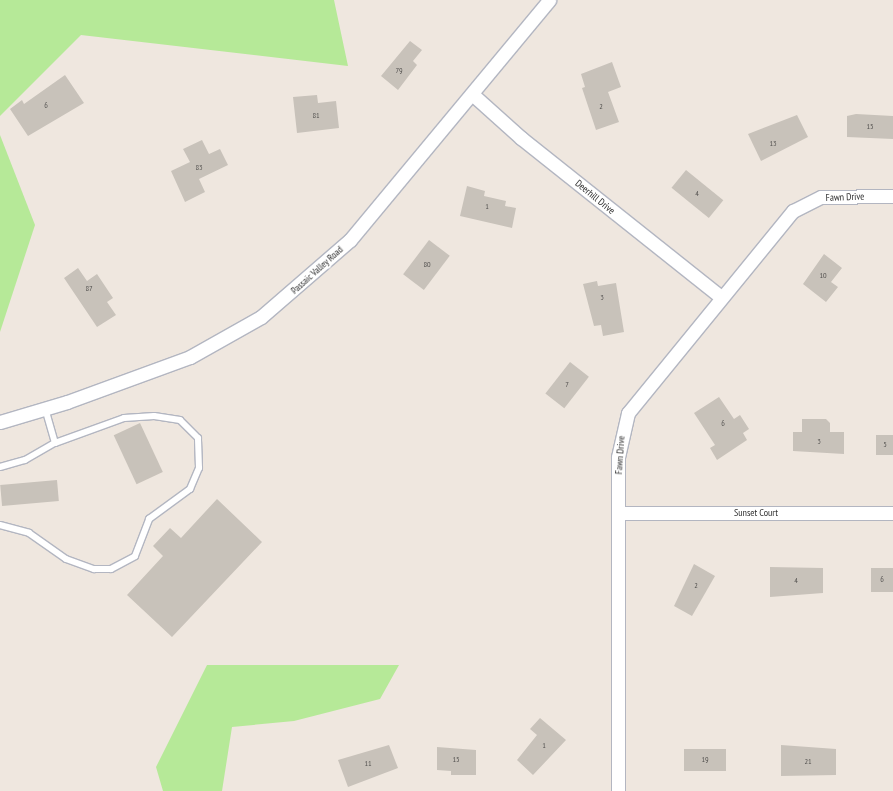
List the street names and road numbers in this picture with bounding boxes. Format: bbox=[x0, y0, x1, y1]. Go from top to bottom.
street label: Deerhill Drive bbox=[573, 177, 617, 217]
street label: Fawn Drive bbox=[825, 190, 865, 204]
street label: Passaic Valley Road bbox=[288, 243, 346, 297]
street label: Fawn Drive bbox=[613, 435, 627, 475]
street label: Sunset Court bbox=[734, 507, 778, 519]

